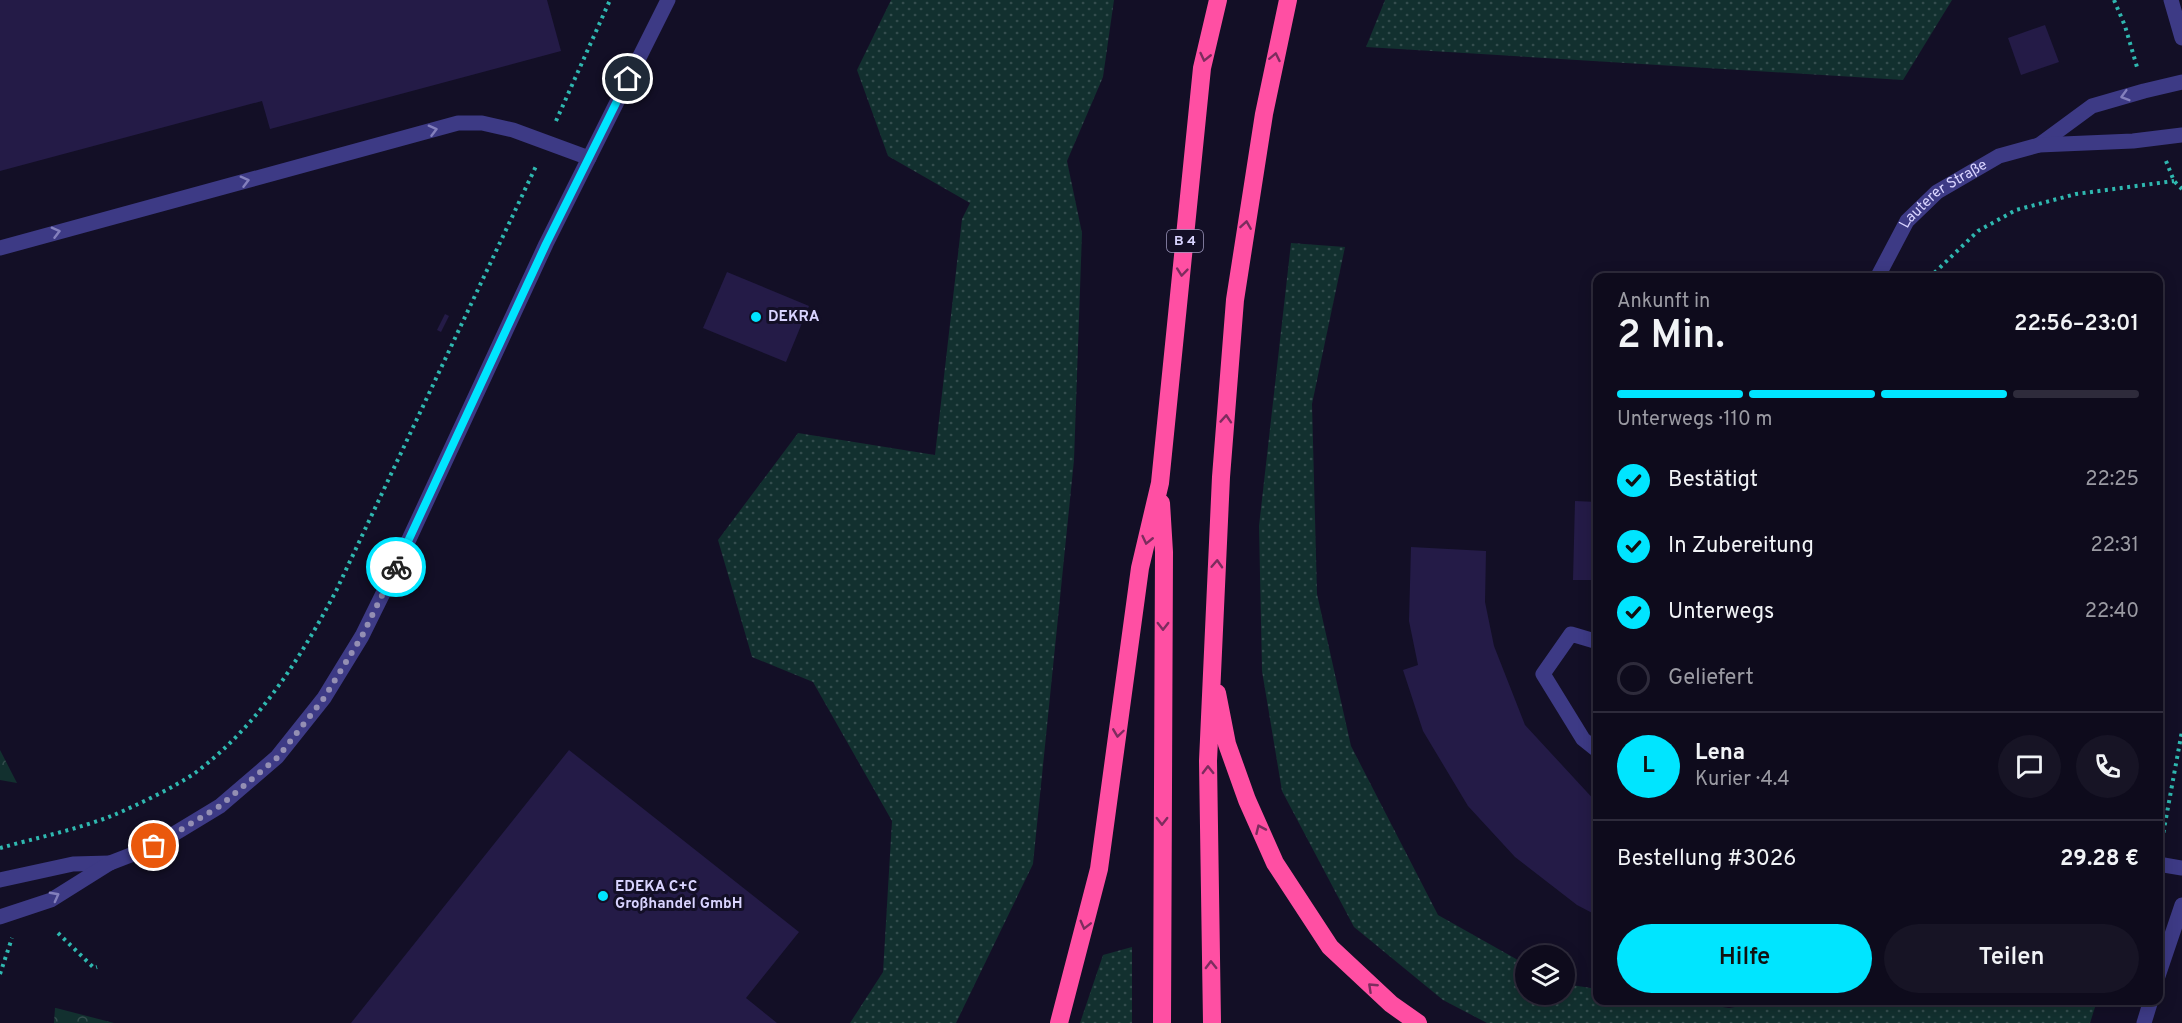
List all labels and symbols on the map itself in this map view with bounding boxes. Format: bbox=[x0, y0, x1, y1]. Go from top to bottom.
one-way arrow bbox=[1199, 52, 1212, 62]
one-way arrow bbox=[1268, 52, 1281, 62]
pin bbox=[602, 53, 653, 104]
one-way arrow bbox=[2120, 89, 2131, 101]
one-way arrow bbox=[427, 125, 438, 137]
street label: Lauterer Straße bbox=[1895, 155, 1991, 232]
one-way arrow bbox=[239, 176, 250, 188]
one-way arrow bbox=[1240, 220, 1252, 229]
one-way arrow bbox=[51, 227, 61, 239]
road number: B 4 bbox=[1167, 230, 1203, 252]
one-way arrow bbox=[1176, 267, 1189, 276]
place label: DEKRA bbox=[768, 308, 820, 327]
marker: DEKRA bbox=[749, 310, 763, 324]
one-way arrow bbox=[1219, 414, 1232, 423]
one-way arrow bbox=[1141, 535, 1154, 545]
courier bbox=[366, 537, 426, 597]
one-way arrow bbox=[1210, 559, 1223, 568]
one-way arrow bbox=[1157, 621, 1169, 630]
one-way arrow bbox=[1112, 728, 1124, 738]
one-way arrow bbox=[1202, 765, 1214, 774]
one-way arrow bbox=[1156, 816, 1168, 825]
pin bbox=[128, 820, 179, 871]
one-way arrow bbox=[1255, 825, 1267, 836]
place label: EDEKA C+C Großhandel GmbH bbox=[615, 878, 743, 914]
marker: EDEKA C+C Großhandel GmbH bbox=[596, 889, 610, 903]
one-way arrow bbox=[48, 892, 59, 904]
one-way arrow bbox=[1080, 919, 1092, 930]
one-way arrow bbox=[1205, 960, 1217, 969]
one-way arrow bbox=[1368, 983, 1379, 994]

